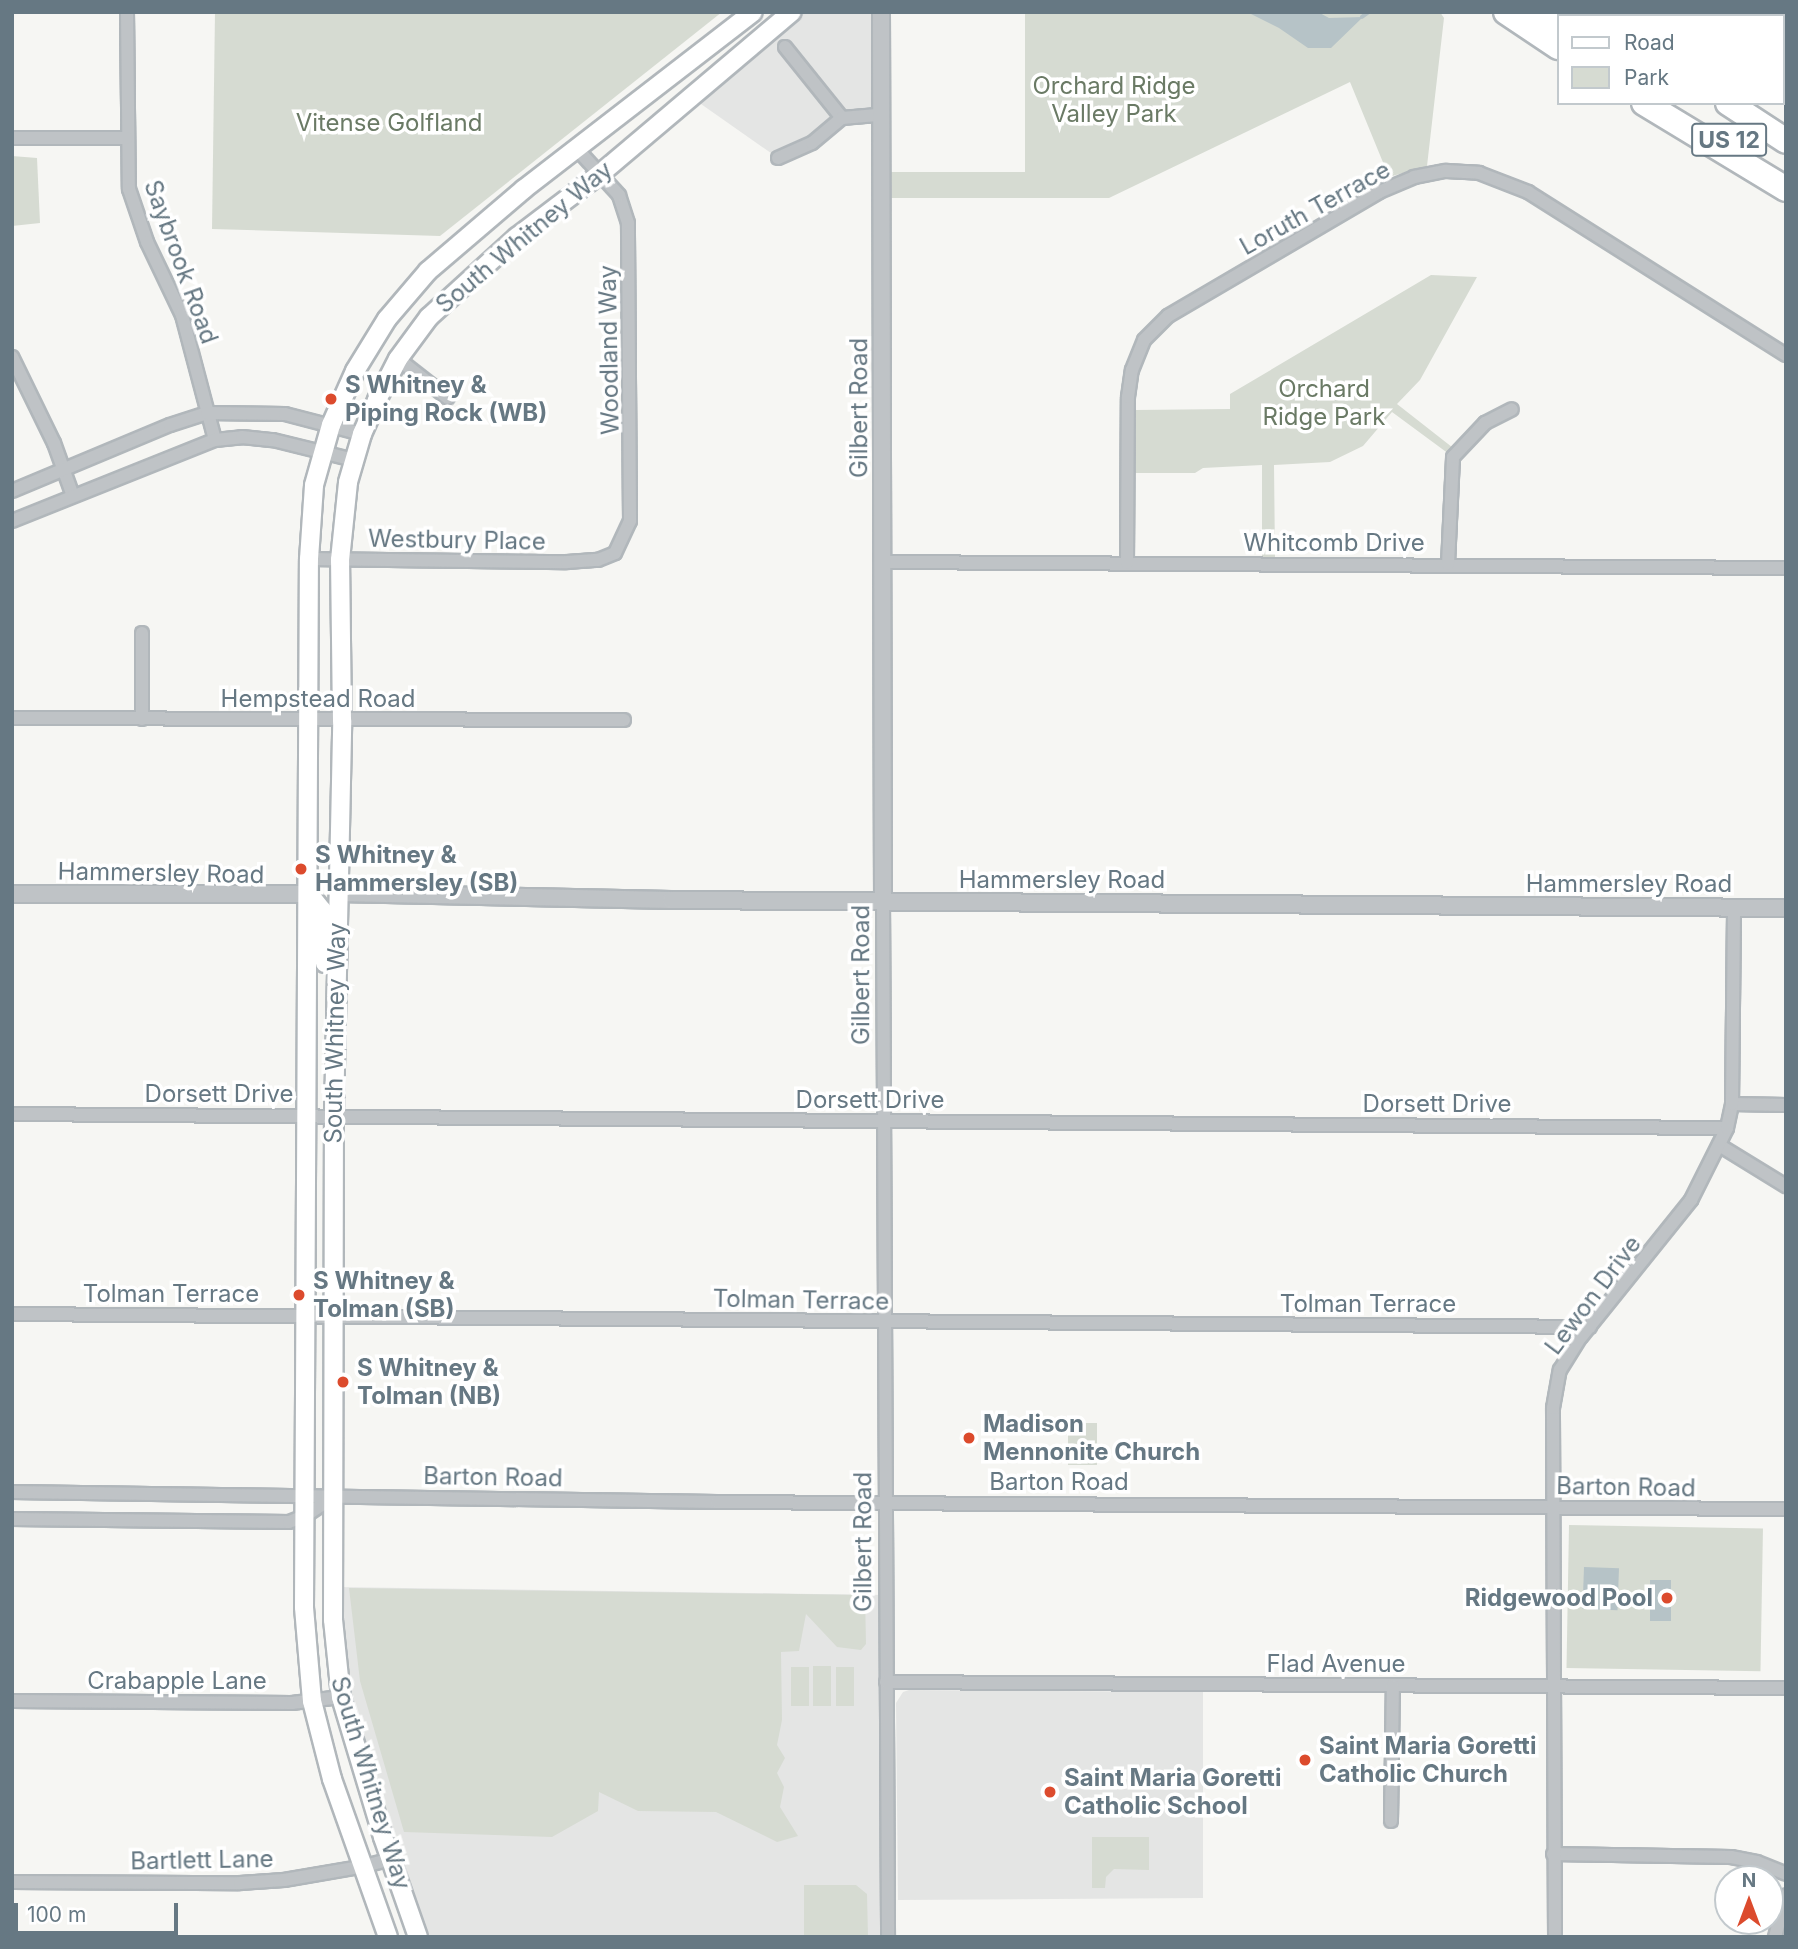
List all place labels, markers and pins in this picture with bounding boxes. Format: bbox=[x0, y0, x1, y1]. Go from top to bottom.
place label: S Whitney & Piping Rock (WB) bbox=[345, 371, 547, 427]
marker: S Whitney & Piping Rock (WB) bbox=[323, 391, 339, 407]
place label: S Whitney & Hammersley (SB) bbox=[315, 841, 518, 897]
marker: S Whitney & Hammersley (SB) bbox=[293, 861, 309, 877]
place label: S Whitney & Tolman (SB) bbox=[313, 1267, 455, 1323]
marker: S Whitney & Tolman (SB) bbox=[291, 1287, 307, 1303]
place label: S Whitney & Tolman (NB) bbox=[357, 1354, 501, 1410]
marker: S Whitney & Tolman (NB) bbox=[335, 1374, 351, 1390]
place label: Madison Mennonite Church bbox=[983, 1410, 1200, 1466]
marker: Madison Mennonite Church bbox=[961, 1430, 977, 1446]
place label: Ridgewood Pool bbox=[1465, 1584, 1653, 1612]
marker: Ridgewood Pool bbox=[1659, 1590, 1675, 1606]
place label: Saint Maria Goretti Catholic Church bbox=[1319, 1732, 1536, 1788]
marker: Saint Maria Goretti Catholic Church bbox=[1297, 1752, 1313, 1768]
place label: Saint Maria Goretti Catholic School bbox=[1064, 1764, 1281, 1820]
marker: Saint Maria Goretti Catholic School bbox=[1042, 1784, 1058, 1800]

